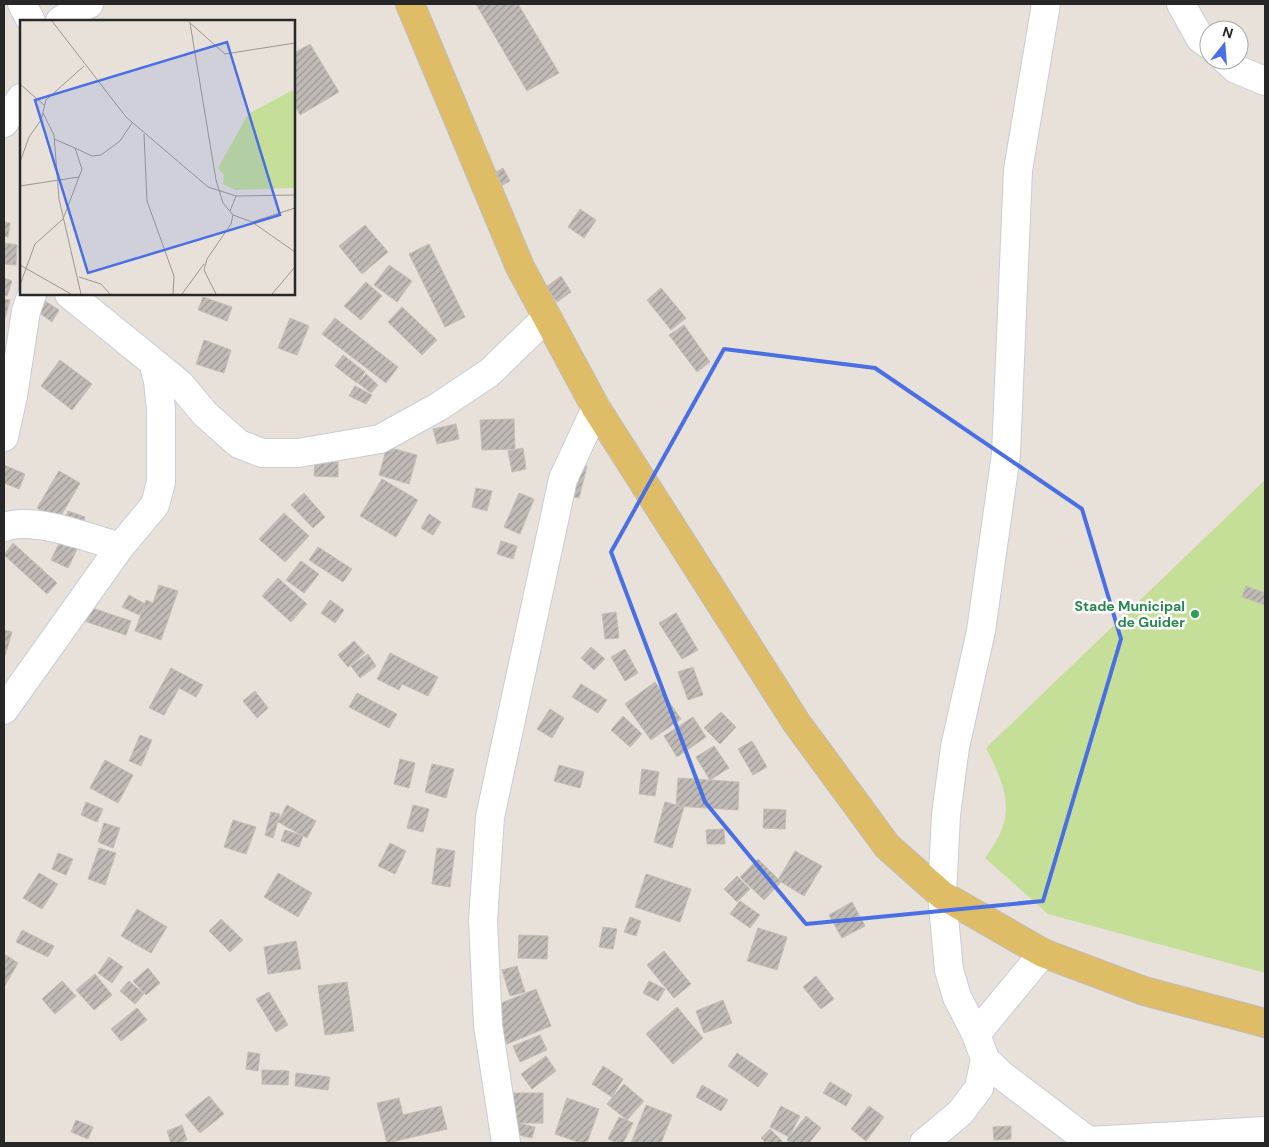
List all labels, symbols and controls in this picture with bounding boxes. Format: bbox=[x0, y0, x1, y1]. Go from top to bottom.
inset map bbox=[20, 20, 295, 295]
north arrow bbox=[1199, 20, 1249, 70]
text: N bbox=[1220, 22, 1235, 43]
place label: Stade Municipal de Guider bbox=[1074, 597, 1185, 631]
marker: Stade Municipal de Guider bbox=[1189, 608, 1201, 620]

